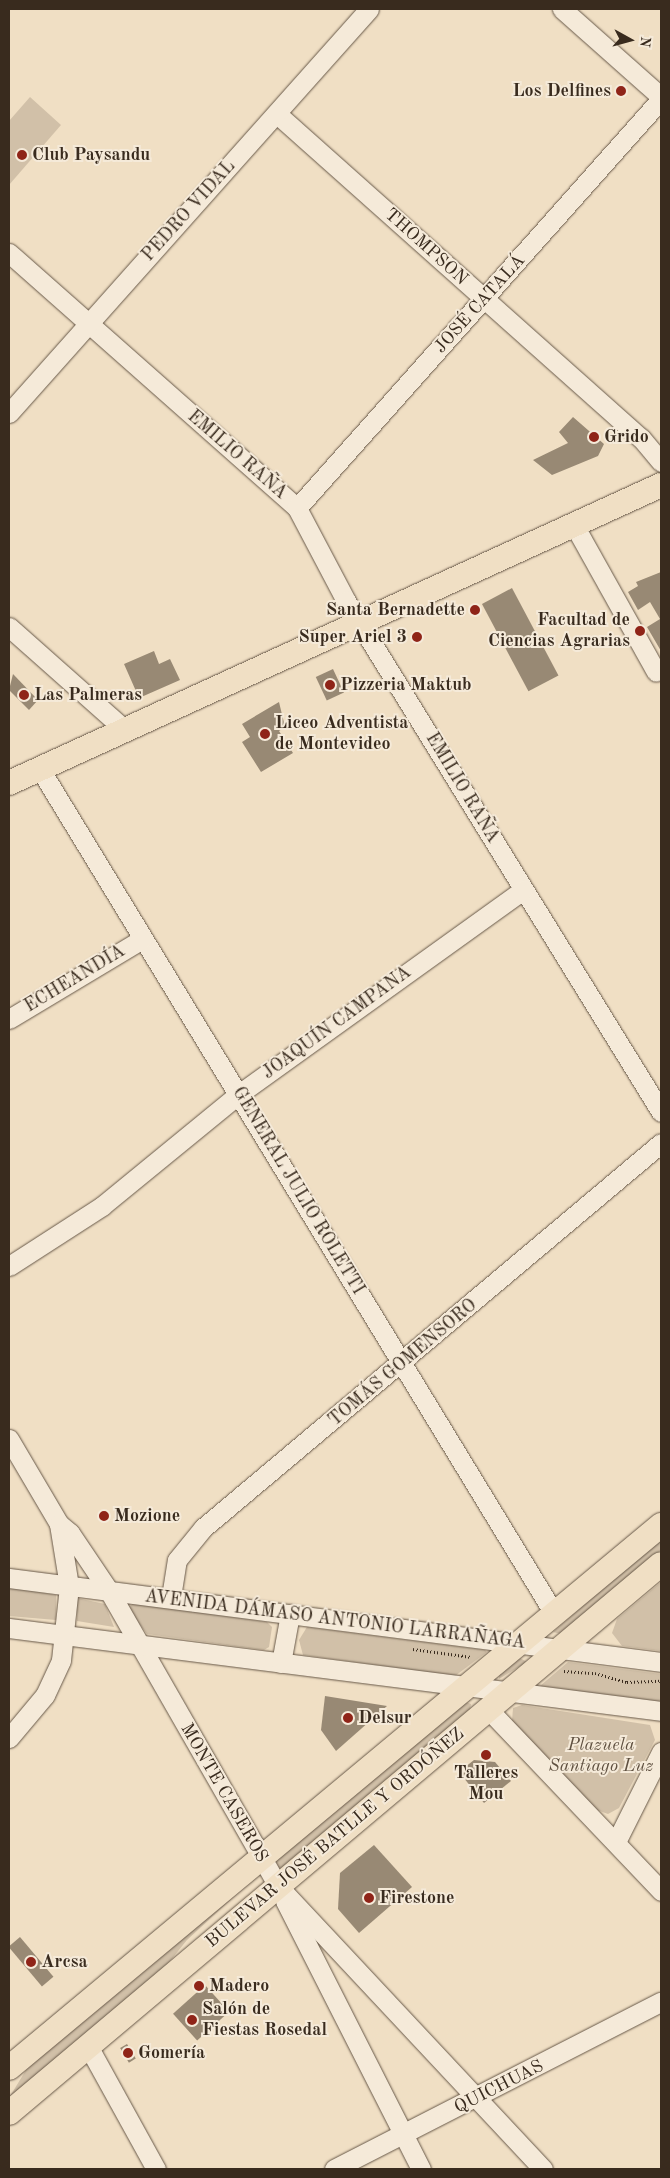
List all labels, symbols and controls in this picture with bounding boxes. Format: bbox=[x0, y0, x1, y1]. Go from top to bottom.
north arrow bbox=[605, 15, 655, 65]
text: N bbox=[637, 36, 652, 48]
place label: Los Delfines bbox=[513, 80, 611, 102]
marker: Los Delfines bbox=[615, 85, 627, 97]
place label: Club Paysandu bbox=[32, 144, 150, 166]
marker: Club Paysandu bbox=[16, 149, 28, 161]
street label: PEDRO VIDAL bbox=[138, 156, 240, 266]
street label: THOMPSON bbox=[380, 204, 472, 290]
street label: JOSÉ CATALÁ bbox=[430, 250, 530, 358]
street label: EMILIO RAÑA bbox=[183, 406, 291, 504]
place label: Grido bbox=[604, 426, 649, 448]
marker: Grido bbox=[588, 431, 600, 443]
place label: Santa Bernadette bbox=[326, 599, 465, 621]
marker: Santa Bernadette bbox=[469, 604, 481, 616]
place label: Facultad de Ciencias Agrarias bbox=[488, 610, 630, 652]
marker: Facultad de Ciencias Agrarias bbox=[634, 625, 646, 637]
place label: Super Ariel 3 bbox=[299, 626, 407, 648]
marker: Super Ariel 3 bbox=[411, 631, 423, 643]
place label: Pizzeria Maktub bbox=[340, 674, 472, 696]
marker: Pizzeria Maktub bbox=[324, 679, 336, 691]
place label: Las Palmeras bbox=[34, 684, 142, 706]
marker: Las Palmeras bbox=[18, 689, 30, 701]
place label: Liceo Adventista de Montevideo bbox=[275, 713, 408, 756]
marker: Liceo Adventista de Montevideo bbox=[259, 728, 271, 740]
street label: EMILIO RAÑA bbox=[421, 729, 503, 847]
street label: ECHEANDÍA bbox=[21, 940, 129, 1018]
street label: JOAQUÍN CAMPANA bbox=[258, 962, 416, 1084]
street label: GENERAL JULIO ROLETTI bbox=[227, 1083, 369, 1299]
street label: TOMÁS GOMENSORO bbox=[325, 1295, 481, 1431]
place label: Mozione bbox=[114, 1505, 180, 1527]
marker: Mozione bbox=[98, 1510, 110, 1522]
street label: AVENIDA DÁMASO ANTONIO LARRAÑAGA bbox=[143, 1586, 527, 1654]
place label: Delsur bbox=[358, 1707, 412, 1729]
marker: Delsur bbox=[342, 1712, 354, 1724]
street label: MONTE CASEROS bbox=[175, 1720, 273, 1866]
street label: BULEVAR JOSÉ BATLLE Y ORDÓÑEZ bbox=[201, 1723, 469, 1953]
park label: Plazuela Santiago Luz bbox=[549, 1735, 653, 1778]
marker: Talleres Mou bbox=[480, 1749, 492, 1761]
place label: Talleres Mou bbox=[454, 1763, 518, 1806]
place label: Firestone bbox=[379, 1887, 455, 1909]
marker: Firestone bbox=[363, 1892, 375, 1904]
place label: Arcsa bbox=[41, 1951, 88, 1973]
marker: Arcsa bbox=[25, 1956, 37, 1968]
place label: Madero bbox=[209, 1975, 269, 1997]
marker: Madero bbox=[193, 1980, 205, 1992]
place label: Salón de Fiestas Rosedal bbox=[202, 1999, 327, 2042]
marker: Salón de Fiestas Rosedal bbox=[186, 2014, 198, 2026]
place label: Gomería bbox=[138, 2042, 205, 2064]
marker: Gomería bbox=[122, 2047, 134, 2059]
street label: QUICHUAS bbox=[451, 2055, 547, 2119]

